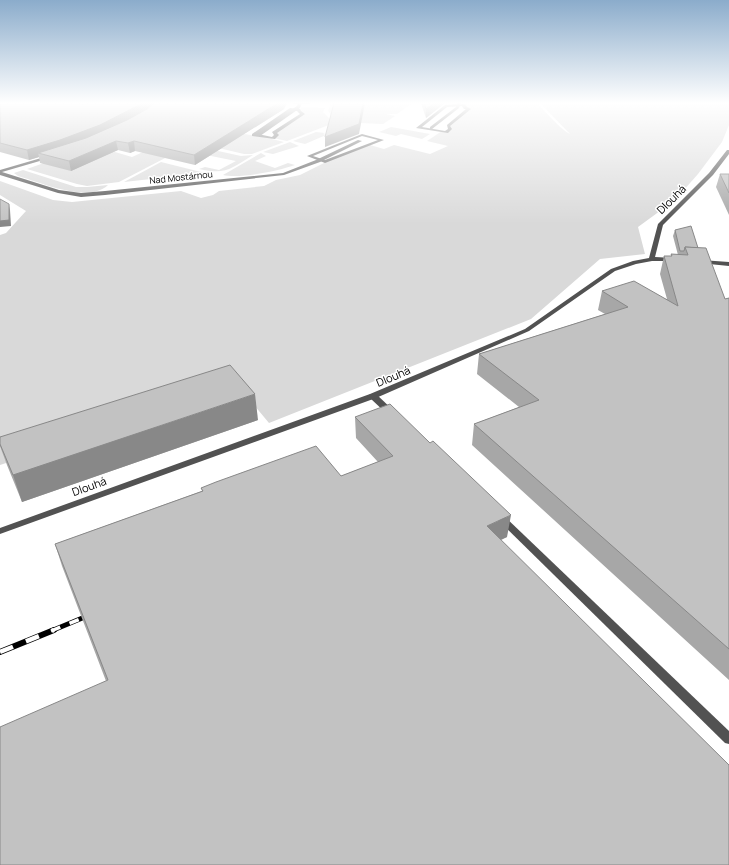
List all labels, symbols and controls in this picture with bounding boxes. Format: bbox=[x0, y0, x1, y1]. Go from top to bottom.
street label: Nad Mostárnou bbox=[149, 167, 213, 187]
street label: Dlouhá bbox=[653, 181, 689, 217]
street label: Dlouhá bbox=[374, 362, 412, 390]
street label: Dlouhá bbox=[70, 473, 108, 499]

